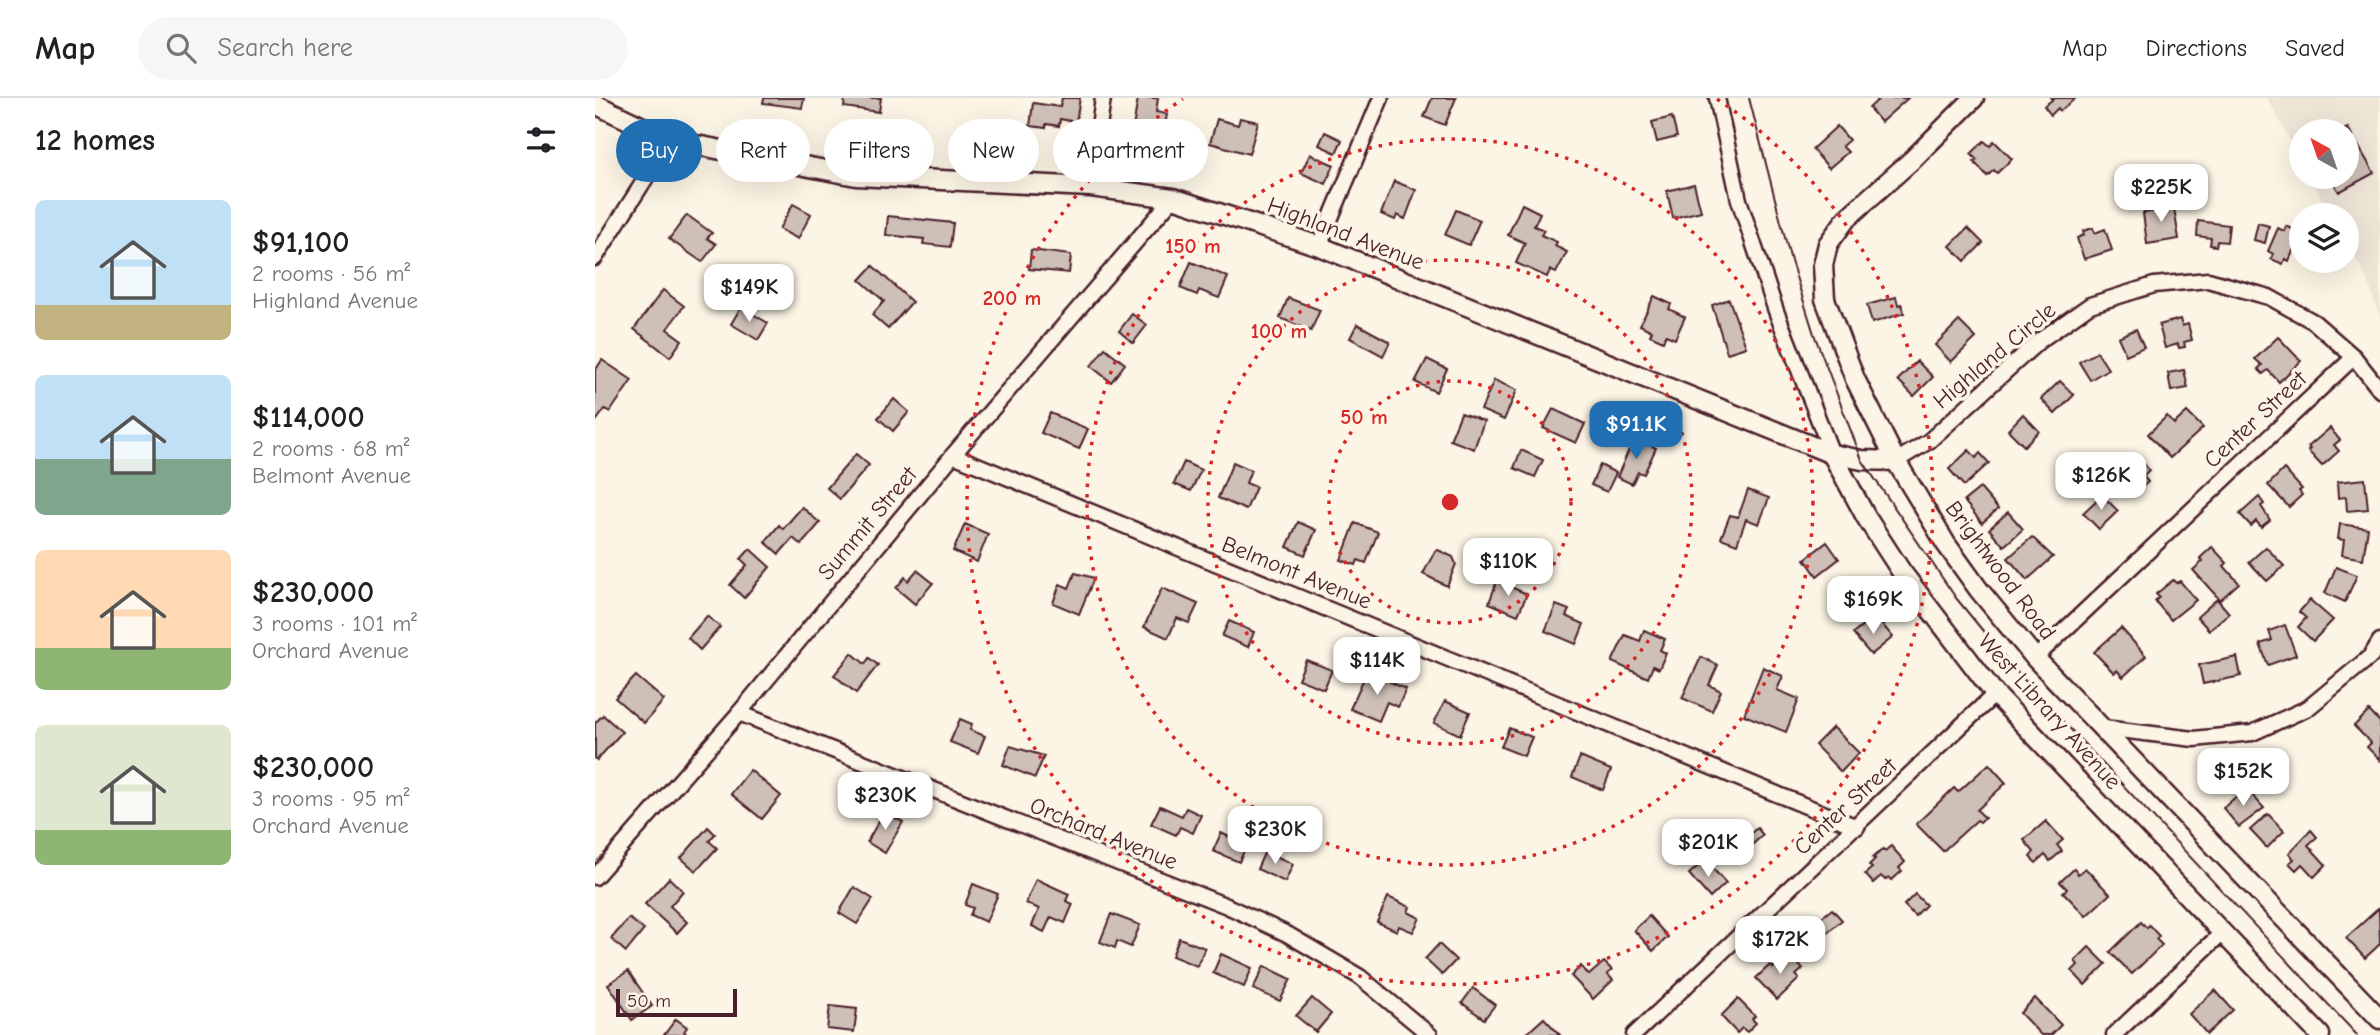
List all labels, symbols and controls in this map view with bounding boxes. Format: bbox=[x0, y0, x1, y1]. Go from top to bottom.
search box bbox=[138, 17, 628, 80]
text: Map bbox=[35, 29, 96, 67]
icon: search bbox=[162, 29, 200, 67]
text: Search here bbox=[218, 33, 353, 63]
text: Map bbox=[2062, 34, 2108, 62]
text: Directions bbox=[2146, 34, 2247, 62]
text: Saved bbox=[2285, 34, 2345, 62]
chip: Buy bbox=[616, 119, 702, 182]
chip: Rent bbox=[716, 119, 810, 182]
chip: Filters bbox=[824, 119, 934, 182]
chip: New bbox=[948, 119, 1039, 182]
chip: Apartment bbox=[1053, 119, 1208, 182]
north arrow bbox=[2289, 119, 2359, 189]
map controls bbox=[2289, 119, 2359, 273]
icon: filters bbox=[522, 121, 560, 159]
text: 12 homes bbox=[35, 123, 155, 158]
pin: $225K bbox=[2112, 164, 2210, 224]
text: $225K bbox=[2130, 173, 2192, 200]
street label: Highland Avenue bbox=[1264, 191, 1428, 276]
button: layers bbox=[2289, 203, 2359, 273]
text: $91,100 bbox=[252, 225, 349, 260]
icon: home bbox=[91, 228, 175, 312]
text: 150 m bbox=[1165, 234, 1221, 258]
text: 2 rooms · 56 m² bbox=[252, 260, 410, 287]
pin: $149K bbox=[700, 264, 798, 324]
text: $149K bbox=[720, 273, 778, 300]
text: 200 m bbox=[983, 286, 1041, 310]
text: Highland Avenue bbox=[252, 287, 418, 314]
street label: Highland Circle bbox=[1928, 296, 2061, 414]
text: 100 m bbox=[1251, 319, 1307, 343]
street label: Center Street bbox=[2199, 364, 2313, 474]
text: $114,000 bbox=[252, 400, 365, 435]
pin: $91.1K bbox=[1579, 402, 1693, 461]
icon: home bbox=[91, 403, 175, 487]
text: 50 m bbox=[1340, 405, 1388, 429]
text: $91.1K bbox=[1605, 410, 1667, 437]
text: 2 rooms · 68 m² bbox=[252, 435, 410, 462]
pin: $126K bbox=[2052, 452, 2150, 512]
street label: Summit Street bbox=[812, 460, 923, 585]
text: $126K bbox=[2071, 461, 2131, 488]
text: Belmont Avenue bbox=[252, 462, 411, 489]
centre of rings bbox=[1438, 490, 1462, 514]
street label: Brightwood Road bbox=[1940, 496, 2062, 645]
street label: Belmont Avenue bbox=[1218, 530, 1376, 615]
pin: $110K bbox=[1459, 538, 1557, 598]
text: $110K bbox=[1479, 547, 1537, 574]
text: $230,000 bbox=[252, 575, 374, 610]
pin: $169K bbox=[1824, 576, 1922, 636]
icon: home bbox=[91, 578, 175, 662]
text: $169K bbox=[1843, 585, 1903, 612]
text: 3 rooms · 101 m² bbox=[252, 610, 417, 637]
street label: West Library Avenue bbox=[1973, 628, 2127, 795]
text: Orchard Avenue bbox=[252, 637, 409, 664]
pin: $114K bbox=[1328, 638, 1426, 697]
text: $114K bbox=[1349, 646, 1405, 673]
pin: $152K bbox=[2194, 748, 2292, 808]
text: $230,000 bbox=[252, 750, 374, 785]
street label: Center Street bbox=[1789, 751, 1903, 861]
icon: home bbox=[91, 753, 175, 837]
text: $152K bbox=[2213, 757, 2273, 784]
pin: $230K bbox=[836, 772, 934, 832]
text: $230K bbox=[854, 781, 916, 808]
text: 3 rooms · 95 m² bbox=[252, 785, 410, 812]
street label: Orchard Avenue bbox=[1026, 792, 1182, 875]
pin: $230K bbox=[1226, 806, 1324, 866]
text: Orchard Avenue bbox=[252, 812, 409, 839]
text: $230K bbox=[1244, 815, 1306, 842]
pin: $201K bbox=[1659, 820, 1757, 879]
text: $201K bbox=[1678, 828, 1738, 855]
pin: $172K bbox=[1731, 916, 1829, 976]
text: $172K bbox=[1751, 925, 1809, 952]
scale bar bbox=[616, 986, 737, 1018]
text: 50 m bbox=[627, 990, 671, 1012]

